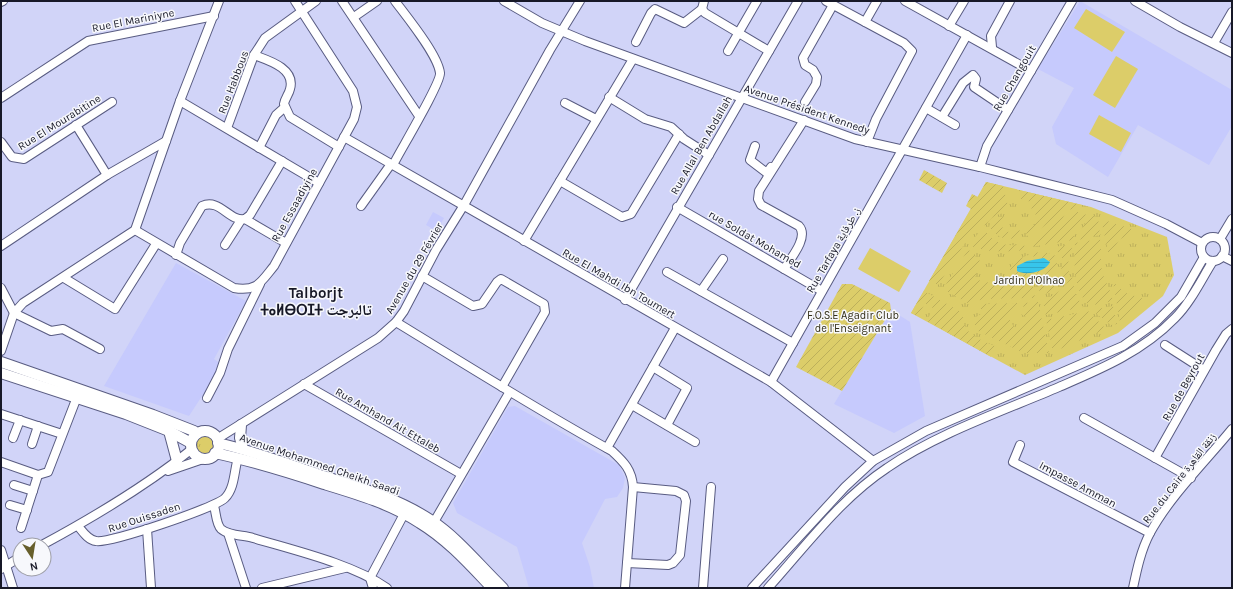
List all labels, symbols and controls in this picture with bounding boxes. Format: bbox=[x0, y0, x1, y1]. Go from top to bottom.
street label: Rue El Mariniyne bbox=[91, 6, 176, 35]
street label: Rue Changouit bbox=[990, 43, 1039, 114]
street label: Rue Habbous bbox=[215, 49, 252, 116]
street label: Avenue Président Kennedy bbox=[742, 82, 871, 137]
street label: Rue El Mourabitine bbox=[16, 92, 103, 153]
street label: Rue Allal Ben Abdallah bbox=[668, 94, 735, 197]
street label: Rue Essaadiyine bbox=[269, 166, 320, 244]
street label: Rue Tarfaya ز. طرفاية bbox=[804, 205, 863, 295]
street label: rue Soldat Mohamed bbox=[706, 208, 803, 271]
street label: Avenue du 29 Février bbox=[383, 220, 446, 316]
street label: Rue El Mahdi Ibn Toumert bbox=[560, 246, 678, 321]
park label: Jardin d'Olhao bbox=[994, 274, 1064, 287]
district label: Talborjt ⵜⴰⵍⴱⵔⵊⵜ تالبرجت bbox=[260, 284, 372, 319]
park label: F.O.S.E Agadir Club de l'Enseignant bbox=[807, 309, 899, 335]
street label: Rue de Beyrout bbox=[1160, 351, 1207, 423]
street label: Rue Amhand Ait Ettaleb bbox=[333, 385, 442, 456]
street label: Rue du Caire زنقة القاهرة bbox=[1140, 430, 1219, 526]
street label: Avenue Mohammed Cheikh Saadi bbox=[238, 431, 402, 498]
street label: Impasse Amman bbox=[1037, 459, 1118, 510]
street label: Rue Ouissaden bbox=[106, 500, 182, 535]
north arrow bbox=[12, 537, 52, 577]
text: N bbox=[29, 559, 39, 573]

